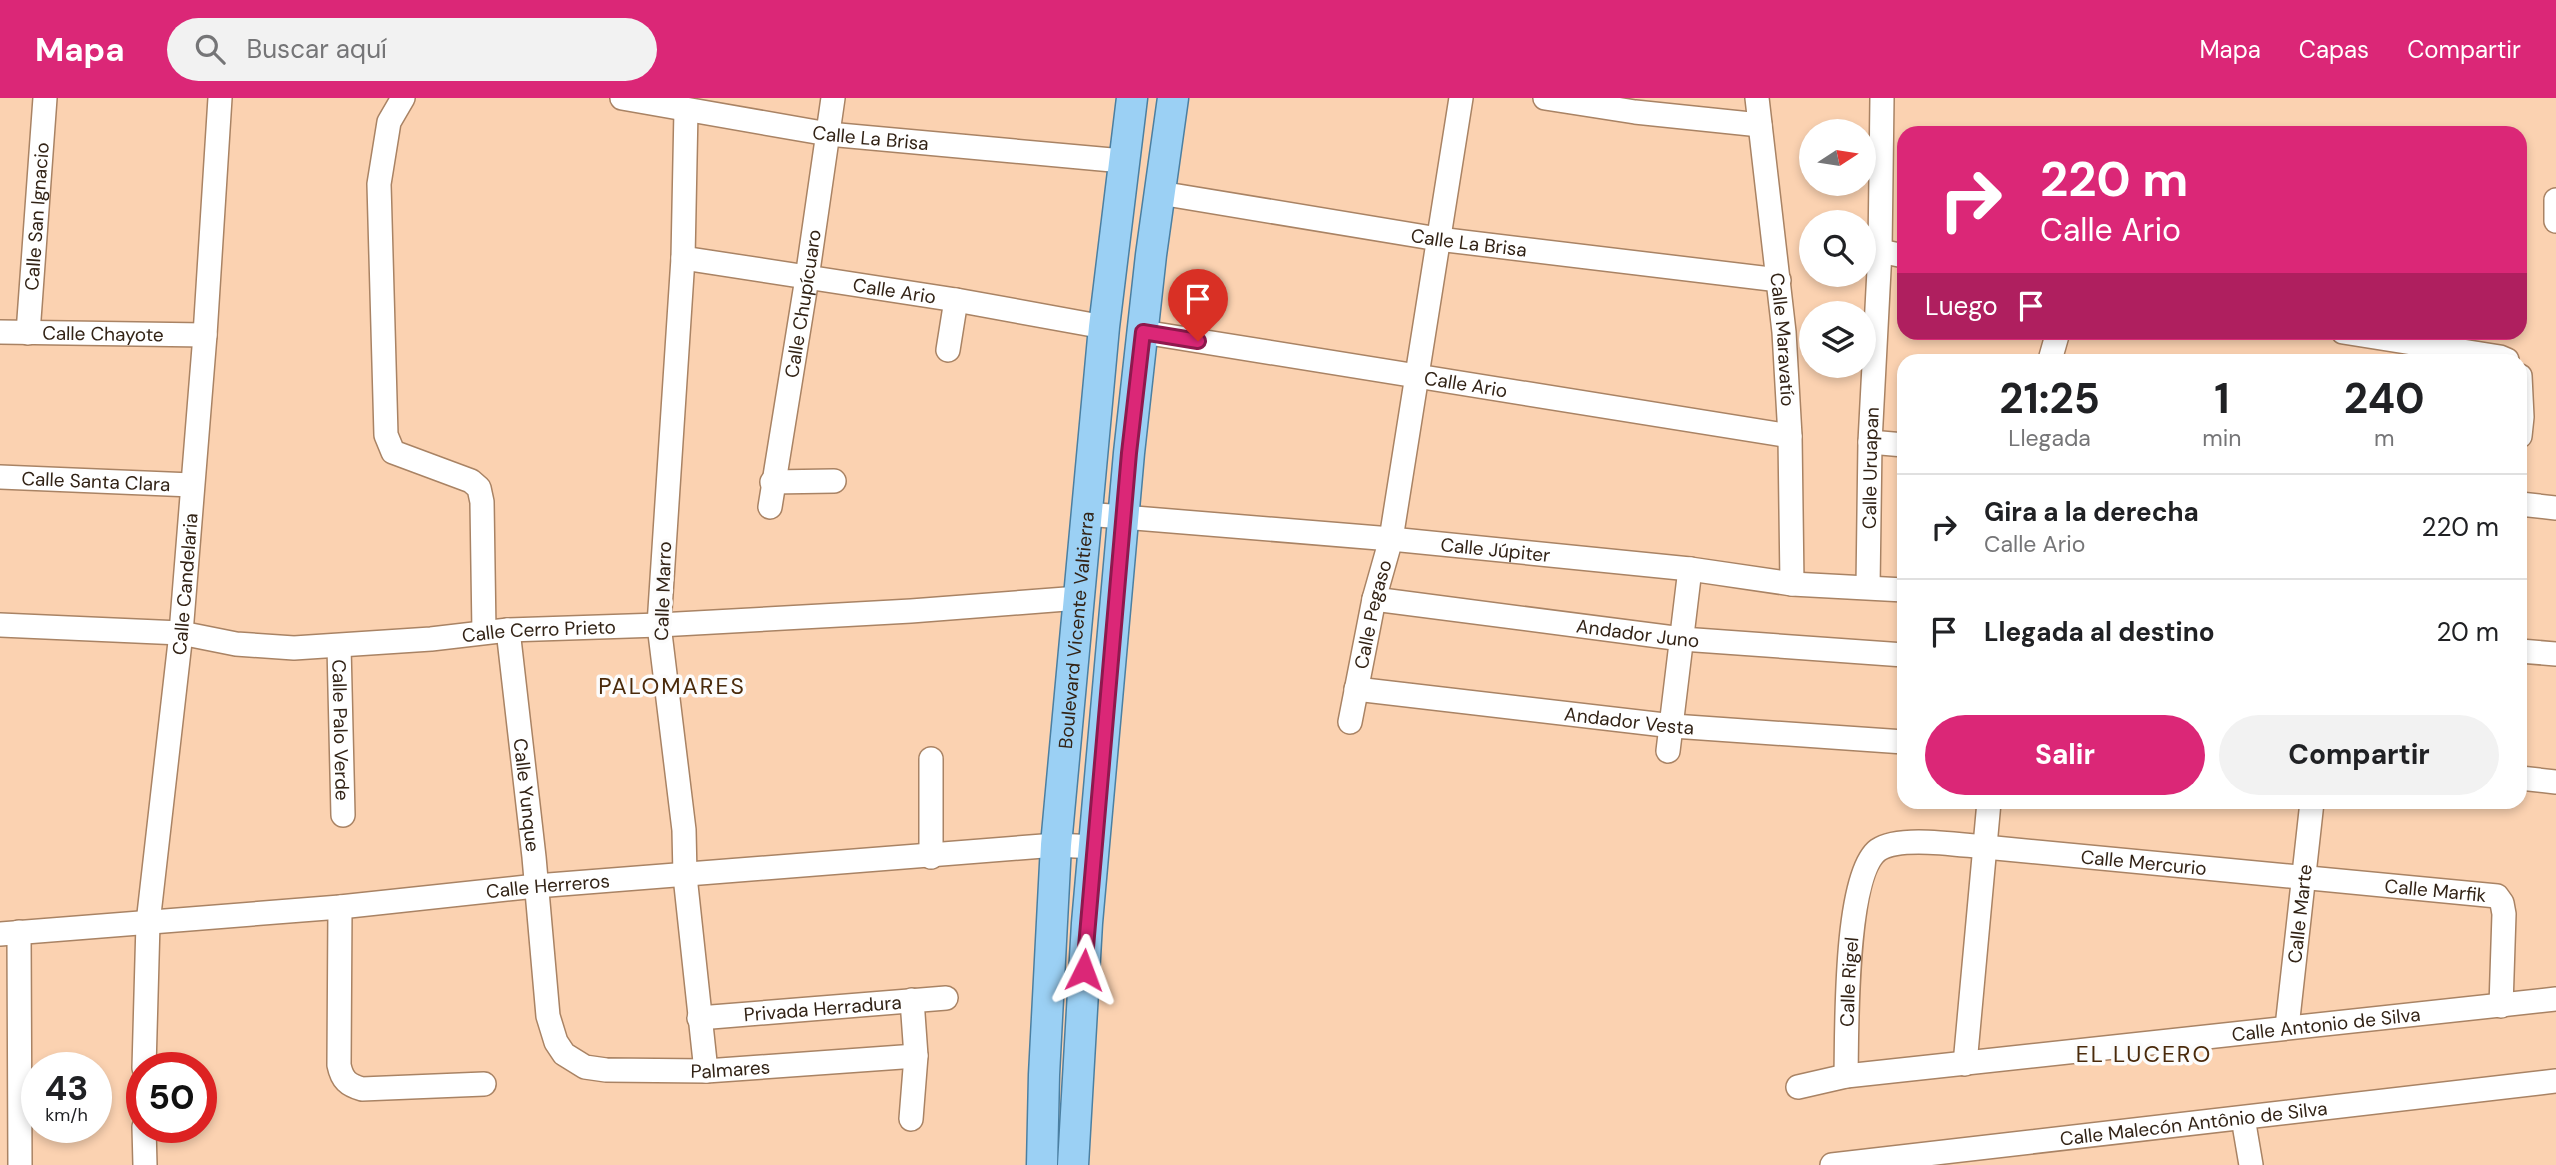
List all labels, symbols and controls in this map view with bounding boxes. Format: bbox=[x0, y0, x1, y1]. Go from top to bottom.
search box bbox=[167, 18, 657, 81]
text: Mapa bbox=[35, 28, 125, 71]
icon: search bbox=[191, 30, 229, 68]
text: Buscar aquí bbox=[247, 32, 387, 66]
text: Mapa bbox=[2199, 34, 2261, 65]
text: Capas bbox=[2299, 34, 2369, 65]
text: Compartir bbox=[2407, 34, 2521, 65]
street label: Calle La Brisa bbox=[811, 119, 930, 156]
north arrow bbox=[1799, 119, 1876, 196]
map controls bbox=[1799, 119, 1876, 378]
street label: Calle San Ignacio bbox=[19, 141, 54, 291]
text: 220 m bbox=[2040, 147, 2188, 211]
icon: right bbox=[1925, 154, 2016, 245]
text: Calle Ario bbox=[2040, 209, 2181, 251]
button: search bbox=[1799, 210, 1876, 287]
street label: Calle La Brisa bbox=[1409, 222, 1528, 262]
street label: Calle Chupícuaro bbox=[779, 228, 826, 380]
pin bbox=[1168, 269, 1228, 341]
street label: Calle Maravatío bbox=[1765, 271, 1801, 407]
street label: Calle Ario bbox=[851, 272, 938, 309]
icon: arrive bbox=[1179, 280, 1217, 318]
icon: arrive bbox=[2012, 287, 2050, 325]
text: Luego bbox=[1925, 289, 1998, 323]
button: layers bbox=[1799, 301, 1876, 378]
street label: Calle Chayote bbox=[42, 320, 164, 347]
street label: Calle Ario bbox=[1422, 365, 1509, 403]
text: 21:25 bbox=[1999, 371, 2100, 426]
text: 1 bbox=[2214, 371, 2230, 426]
text: 240 bbox=[2344, 371, 2425, 426]
street label: Calle Uruapan bbox=[1856, 406, 1884, 529]
text: Llegada bbox=[2008, 423, 2091, 453]
text: min bbox=[2202, 423, 2241, 453]
text: m bbox=[2374, 423, 2394, 453]
street label: Calle Santa Clara bbox=[21, 465, 171, 497]
text: Gira a la derecha bbox=[1984, 495, 2199, 529]
icon: right bbox=[1925, 508, 1963, 546]
street label: Boulevard Vicente Valtierra bbox=[1052, 510, 1099, 750]
text: 220 m bbox=[2421, 510, 2499, 544]
street label: Calle Candelaria bbox=[166, 512, 203, 656]
text: Calle Ario bbox=[1984, 529, 2085, 559]
street label: Calle Júpiter bbox=[1439, 532, 1552, 567]
street label: Calle Marro bbox=[649, 541, 677, 641]
street label: Calle Pegaso bbox=[1348, 557, 1397, 671]
street label: Andador Juno bbox=[1575, 613, 1700, 653]
icon: arrive bbox=[1925, 613, 1963, 651]
street label: Calle Cerro Prieto bbox=[460, 614, 616, 648]
text: Llegada al destino bbox=[1984, 615, 2215, 649]
text: 20 m bbox=[2436, 615, 2499, 649]
street label: Calle Palo Verde bbox=[327, 659, 355, 801]
district label: PALOMARES bbox=[598, 671, 746, 701]
street label: Andador Vesta bbox=[1563, 701, 1695, 740]
button: Salir bbox=[1925, 715, 2205, 795]
button: Compartir bbox=[2219, 715, 2499, 795]
street label: Calle Yunque bbox=[508, 737, 546, 853]
street label: Calle Mercurio bbox=[2080, 844, 2208, 881]
street label: Calle Marte bbox=[2282, 863, 2318, 965]
street label: Calle Herreros bbox=[485, 868, 611, 904]
street label: Calle Marfik bbox=[2384, 873, 2488, 907]
position arrow bbox=[1047, 933, 1121, 1007]
street label: Calle Rigel bbox=[1834, 936, 1864, 1027]
street label: Privada Herradura bbox=[743, 989, 902, 1027]
street label: Calle Antonio de Silva bbox=[2230, 1001, 2422, 1047]
district label: EL LUCERO bbox=[2076, 1039, 2212, 1069]
speed limit sign: 50 bbox=[126, 1052, 217, 1143]
street label: Palmares bbox=[690, 1054, 771, 1084]
text: 43 bbox=[45, 1065, 88, 1111]
street label: Calle Malecón Antônio de Silva bbox=[2058, 1095, 2329, 1151]
text: km/h bbox=[45, 1103, 88, 1127]

